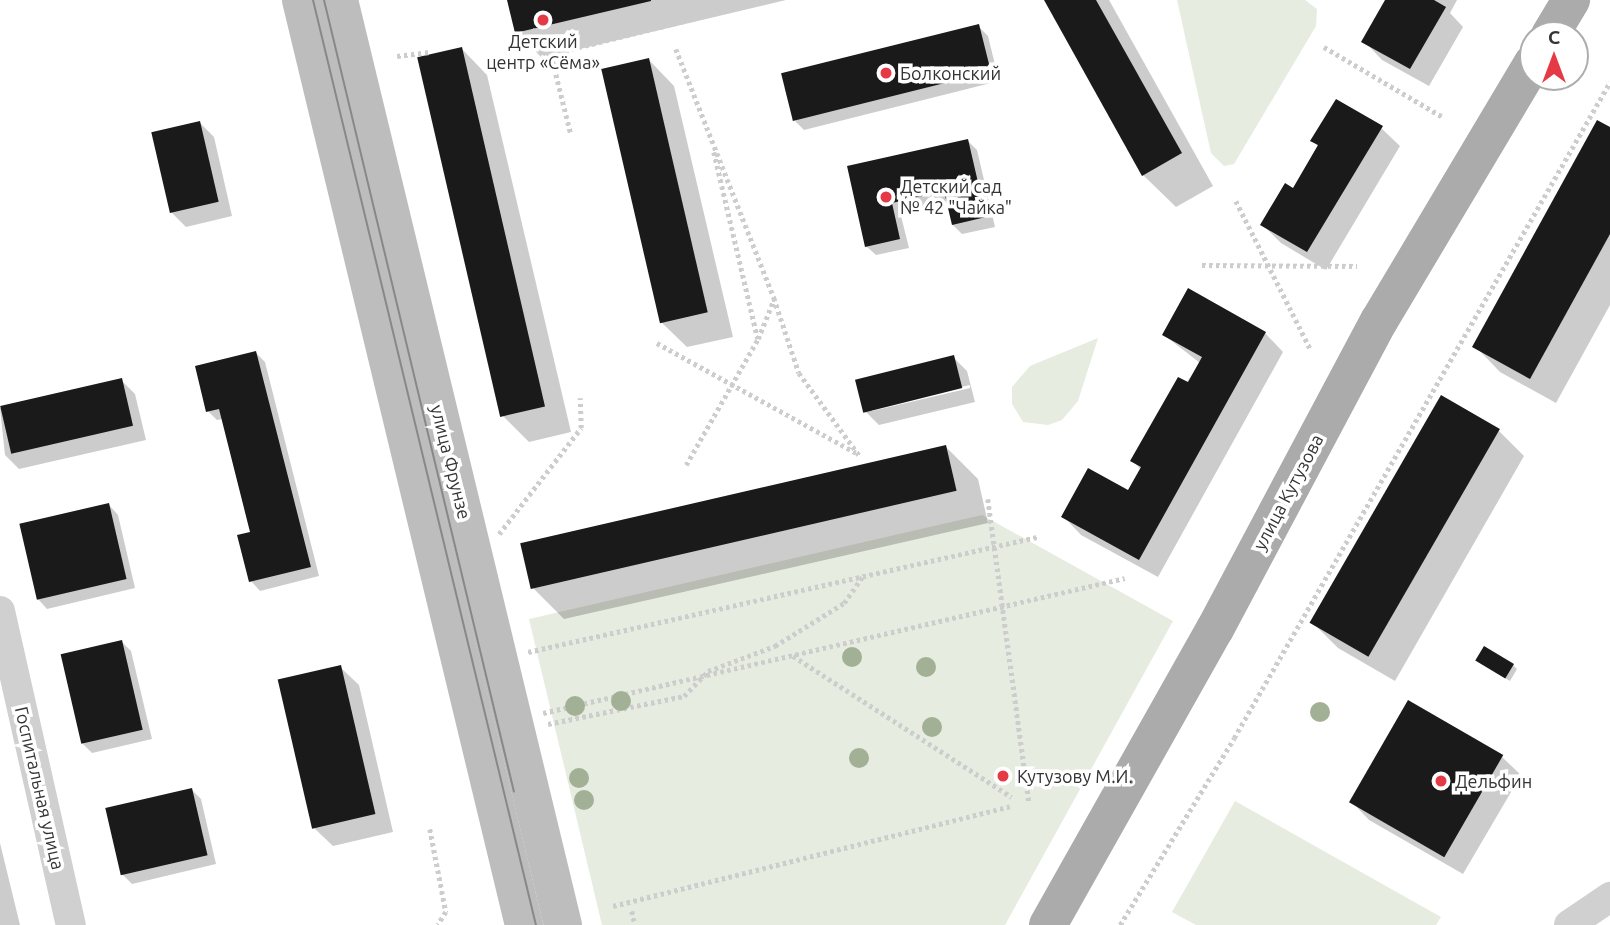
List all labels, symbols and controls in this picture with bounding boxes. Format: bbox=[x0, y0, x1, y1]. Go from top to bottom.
marker: Детский центр «Сёма» bbox=[535, 12, 551, 28]
north arrow bbox=[1519, 21, 1589, 91]
text: С bbox=[1548, 26, 1560, 48]
place label: Детский центр «Сёма» bbox=[486, 31, 600, 74]
place label: Болконский bbox=[900, 62, 1001, 84]
marker: Болконский bbox=[878, 65, 894, 81]
place label: Детский сад № 42 "Чайка" bbox=[900, 176, 1012, 218]
marker: Детский сад № 42 "Чайка" bbox=[878, 189, 894, 205]
street label: улица Фрунзе bbox=[426, 403, 476, 521]
street label: улица Кутузова bbox=[1248, 430, 1328, 554]
street label: Госпитальная улица bbox=[11, 704, 69, 872]
place label: Кутузову М.И. bbox=[1017, 765, 1133, 787]
marker: Кутузову М.И. bbox=[995, 768, 1011, 784]
place label: Дельфин bbox=[1455, 770, 1532, 792]
marker: Дельфин bbox=[1433, 773, 1449, 789]

